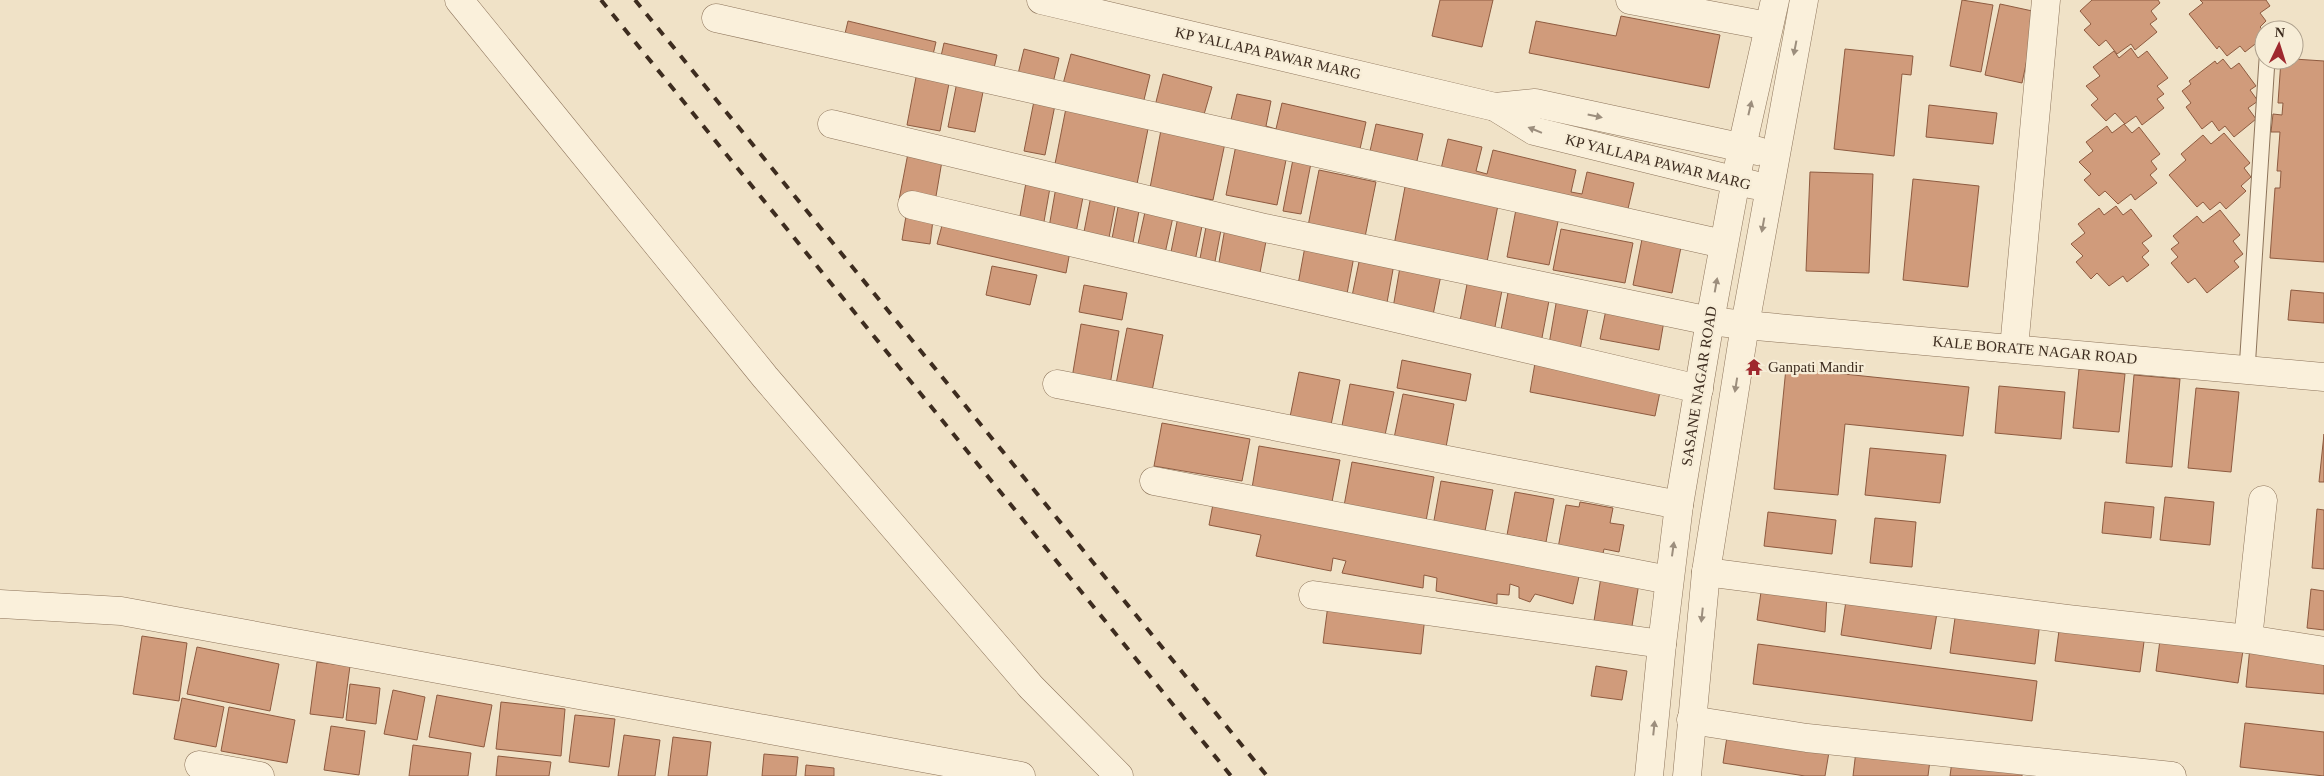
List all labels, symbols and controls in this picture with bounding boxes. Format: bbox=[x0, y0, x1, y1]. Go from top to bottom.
north arrow bbox=[2254, 20, 2304, 70]
street label: KP YALLAPA PAWAR MARG bbox=[1173, 24, 1363, 82]
text: N bbox=[2274, 25, 2285, 40]
one-way arrow bbox=[1791, 40, 1799, 55]
one-way arrow bbox=[1746, 100, 1754, 115]
one-way arrow bbox=[1587, 112, 1603, 120]
one-way arrow bbox=[1527, 126, 1542, 134]
street label: KP YALLAPA PAWAR MARG bbox=[1564, 131, 1752, 193]
one-way arrow bbox=[1758, 217, 1766, 233]
one-way arrow bbox=[1713, 276, 1721, 292]
street label: SASANE NAGAR ROAD bbox=[1678, 305, 1720, 467]
street label: KALE BORATE NAGAR ROAD bbox=[1932, 333, 2138, 367]
temple icon: Ganpati Mandir bbox=[1744, 357, 1764, 377]
place label: Ganpati Mandir bbox=[1768, 359, 1863, 375]
one-way arrow bbox=[1731, 378, 1739, 394]
one-way arrow bbox=[1670, 540, 1678, 556]
one-way arrow bbox=[1697, 607, 1705, 623]
one-way arrow bbox=[1651, 719, 1659, 735]

